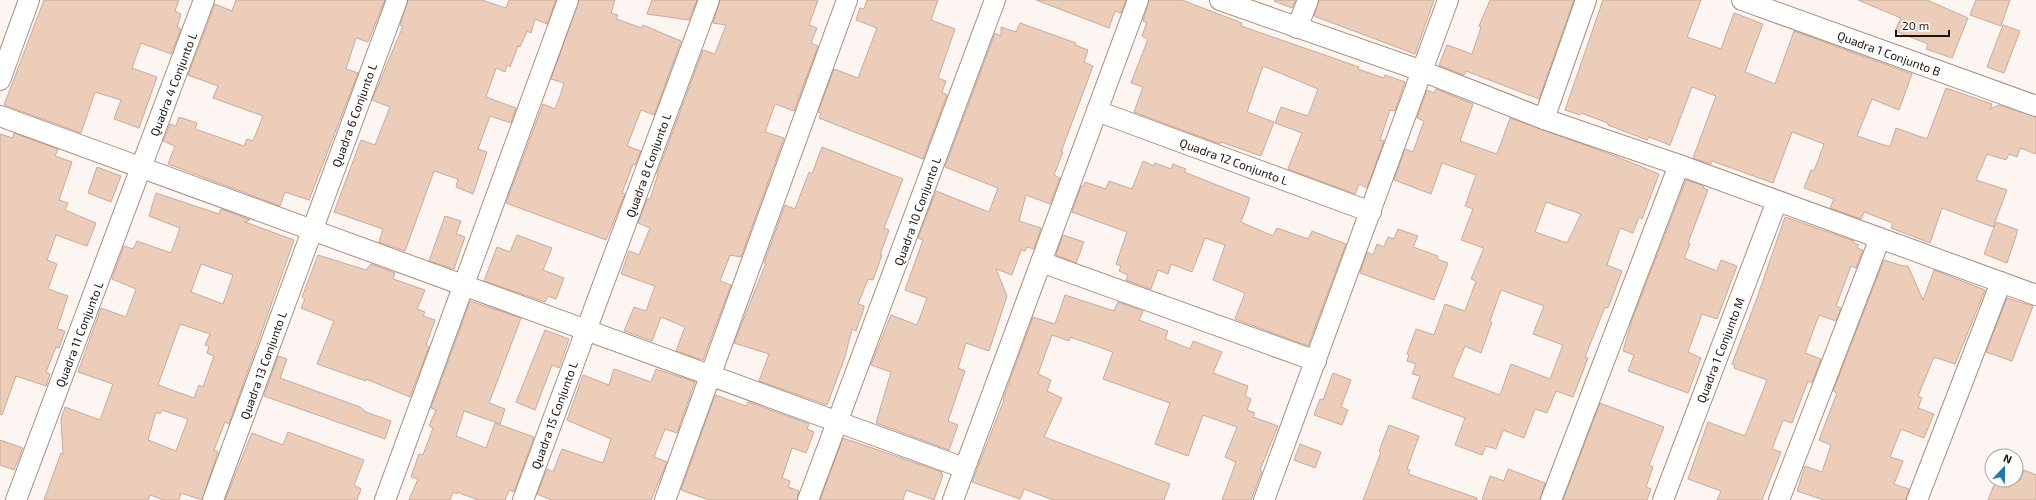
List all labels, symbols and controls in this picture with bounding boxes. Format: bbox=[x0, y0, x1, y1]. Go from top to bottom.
scale bar bbox=[1896, 12, 1949, 38]
text: 20 m bbox=[1902, 18, 1929, 32]
street label: Quadra 1 Conjunto B bbox=[1835, 28, 1943, 79]
street label: Quadra 4 Conjunto L bbox=[147, 30, 200, 138]
street label: Quadra 6 Conjunto L bbox=[329, 61, 380, 169]
street label: Quadra 8 Conjunto L bbox=[623, 111, 674, 219]
street label: Quadra 12 Conjunto L bbox=[1178, 135, 1290, 188]
street label: Quadra 10 Conjunto L bbox=[891, 155, 944, 268]
street label: Quadra 11 Conjunto L bbox=[52, 279, 107, 389]
street label: Quadra 1 Conjunto M bbox=[1693, 295, 1748, 405]
street label: Quadra 13 Conjunto L bbox=[237, 309, 290, 421]
street label: Quadra 15 Conjunto L bbox=[528, 359, 581, 471]
north arrow bbox=[1984, 448, 2024, 488]
text: N bbox=[2002, 451, 2014, 466]

